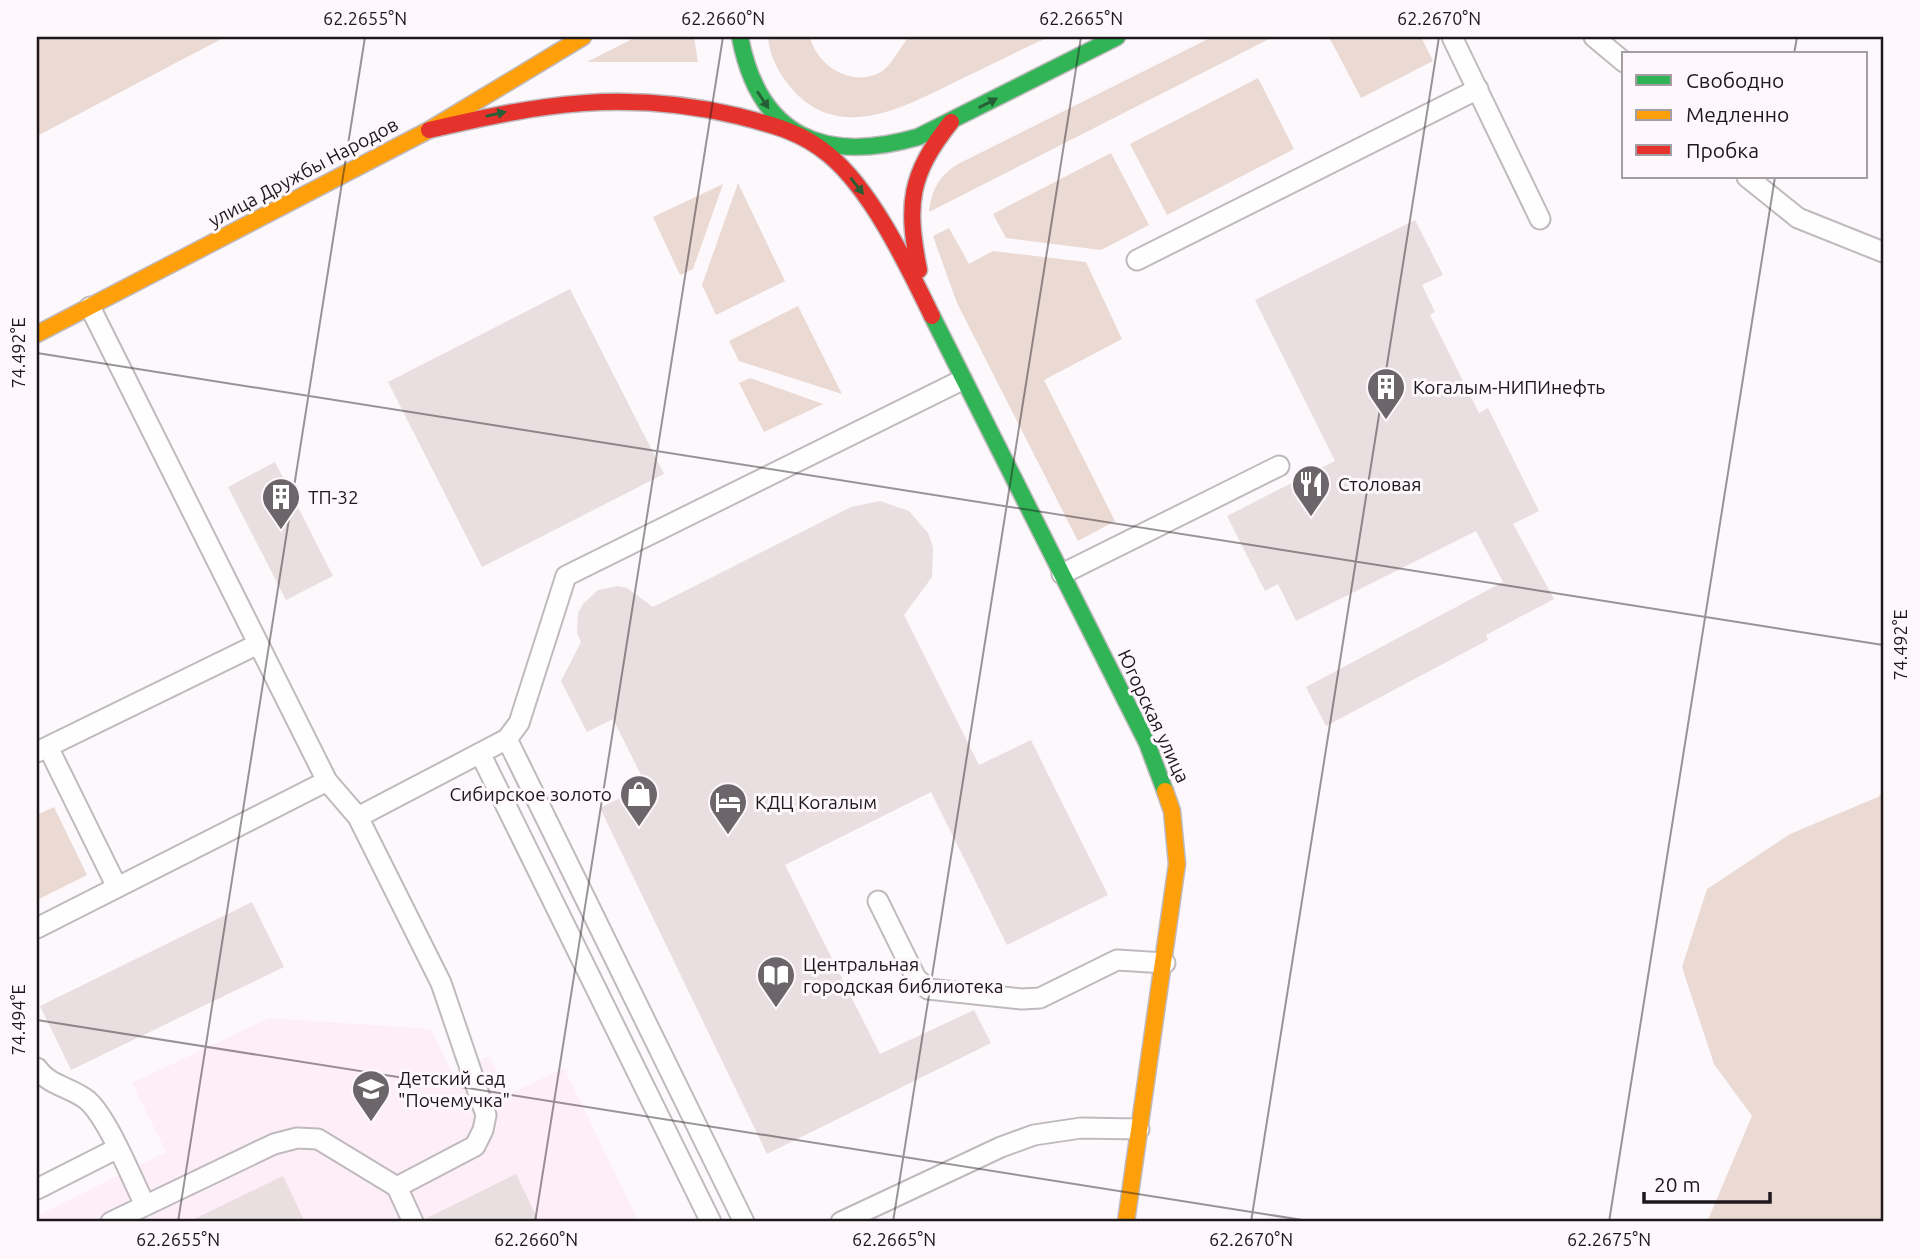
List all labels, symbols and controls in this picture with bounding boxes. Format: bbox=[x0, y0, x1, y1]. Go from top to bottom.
text: 62.2655°N bbox=[323, 8, 407, 28]
text: 62.2660°N bbox=[681, 8, 765, 28]
text: 62.2665°N bbox=[1039, 8, 1123, 28]
text: 62.2670°N bbox=[1397, 8, 1481, 28]
legend bbox=[1622, 52, 1868, 178]
text: Свободно bbox=[1686, 68, 1784, 92]
one-way arrow bbox=[756, 91, 770, 109]
one-way arrow bbox=[978, 97, 998, 108]
text: Медленно bbox=[1686, 102, 1789, 126]
one-way arrow bbox=[485, 108, 507, 119]
street label: улица Дружбы Народов bbox=[204, 113, 402, 231]
text: Пробка bbox=[1686, 138, 1759, 162]
one-way arrow bbox=[849, 177, 863, 195]
text: 74.492°E bbox=[8, 317, 28, 389]
building icon: Когалым-НИПИнефть bbox=[1365, 366, 1407, 421]
place label: Когалым-НИПИнефть bbox=[1413, 376, 1605, 398]
restaurant icon: Столовая bbox=[1290, 463, 1332, 518]
place label: Столовая bbox=[1338, 473, 1422, 495]
building icon: ТП-32 bbox=[260, 476, 302, 531]
place label: ТП-32 bbox=[308, 486, 359, 508]
text: 74.492°E bbox=[1890, 609, 1910, 681]
street label: Югорская улица bbox=[1114, 646, 1194, 786]
shop icon: Сибирское золото bbox=[618, 773, 660, 828]
hotel icon: КДЦ Когалым bbox=[707, 781, 749, 836]
place label: Сибирское золото bbox=[449, 783, 612, 805]
place label: КДЦ Когалым bbox=[755, 791, 877, 813]
place label: Центральная городская библиотека bbox=[803, 953, 1004, 997]
library icon: Центральная городская библиотека bbox=[755, 954, 797, 1009]
text: 74.494°E bbox=[8, 984, 28, 1056]
place label: Детский сад "Почемучка" bbox=[398, 1067, 510, 1111]
school or university icon: Детский сад "Почемучка" bbox=[350, 1068, 392, 1123]
scale bar bbox=[1644, 1161, 1770, 1205]
text: 20 m bbox=[1654, 1172, 1701, 1196]
text: 62.2655°N bbox=[136, 1229, 220, 1249]
text: 62.2660°N bbox=[494, 1229, 578, 1249]
text: 62.2665°N bbox=[852, 1229, 936, 1249]
text: 62.2670°N bbox=[1209, 1229, 1293, 1249]
text: 62.2675°N bbox=[1567, 1229, 1651, 1249]

